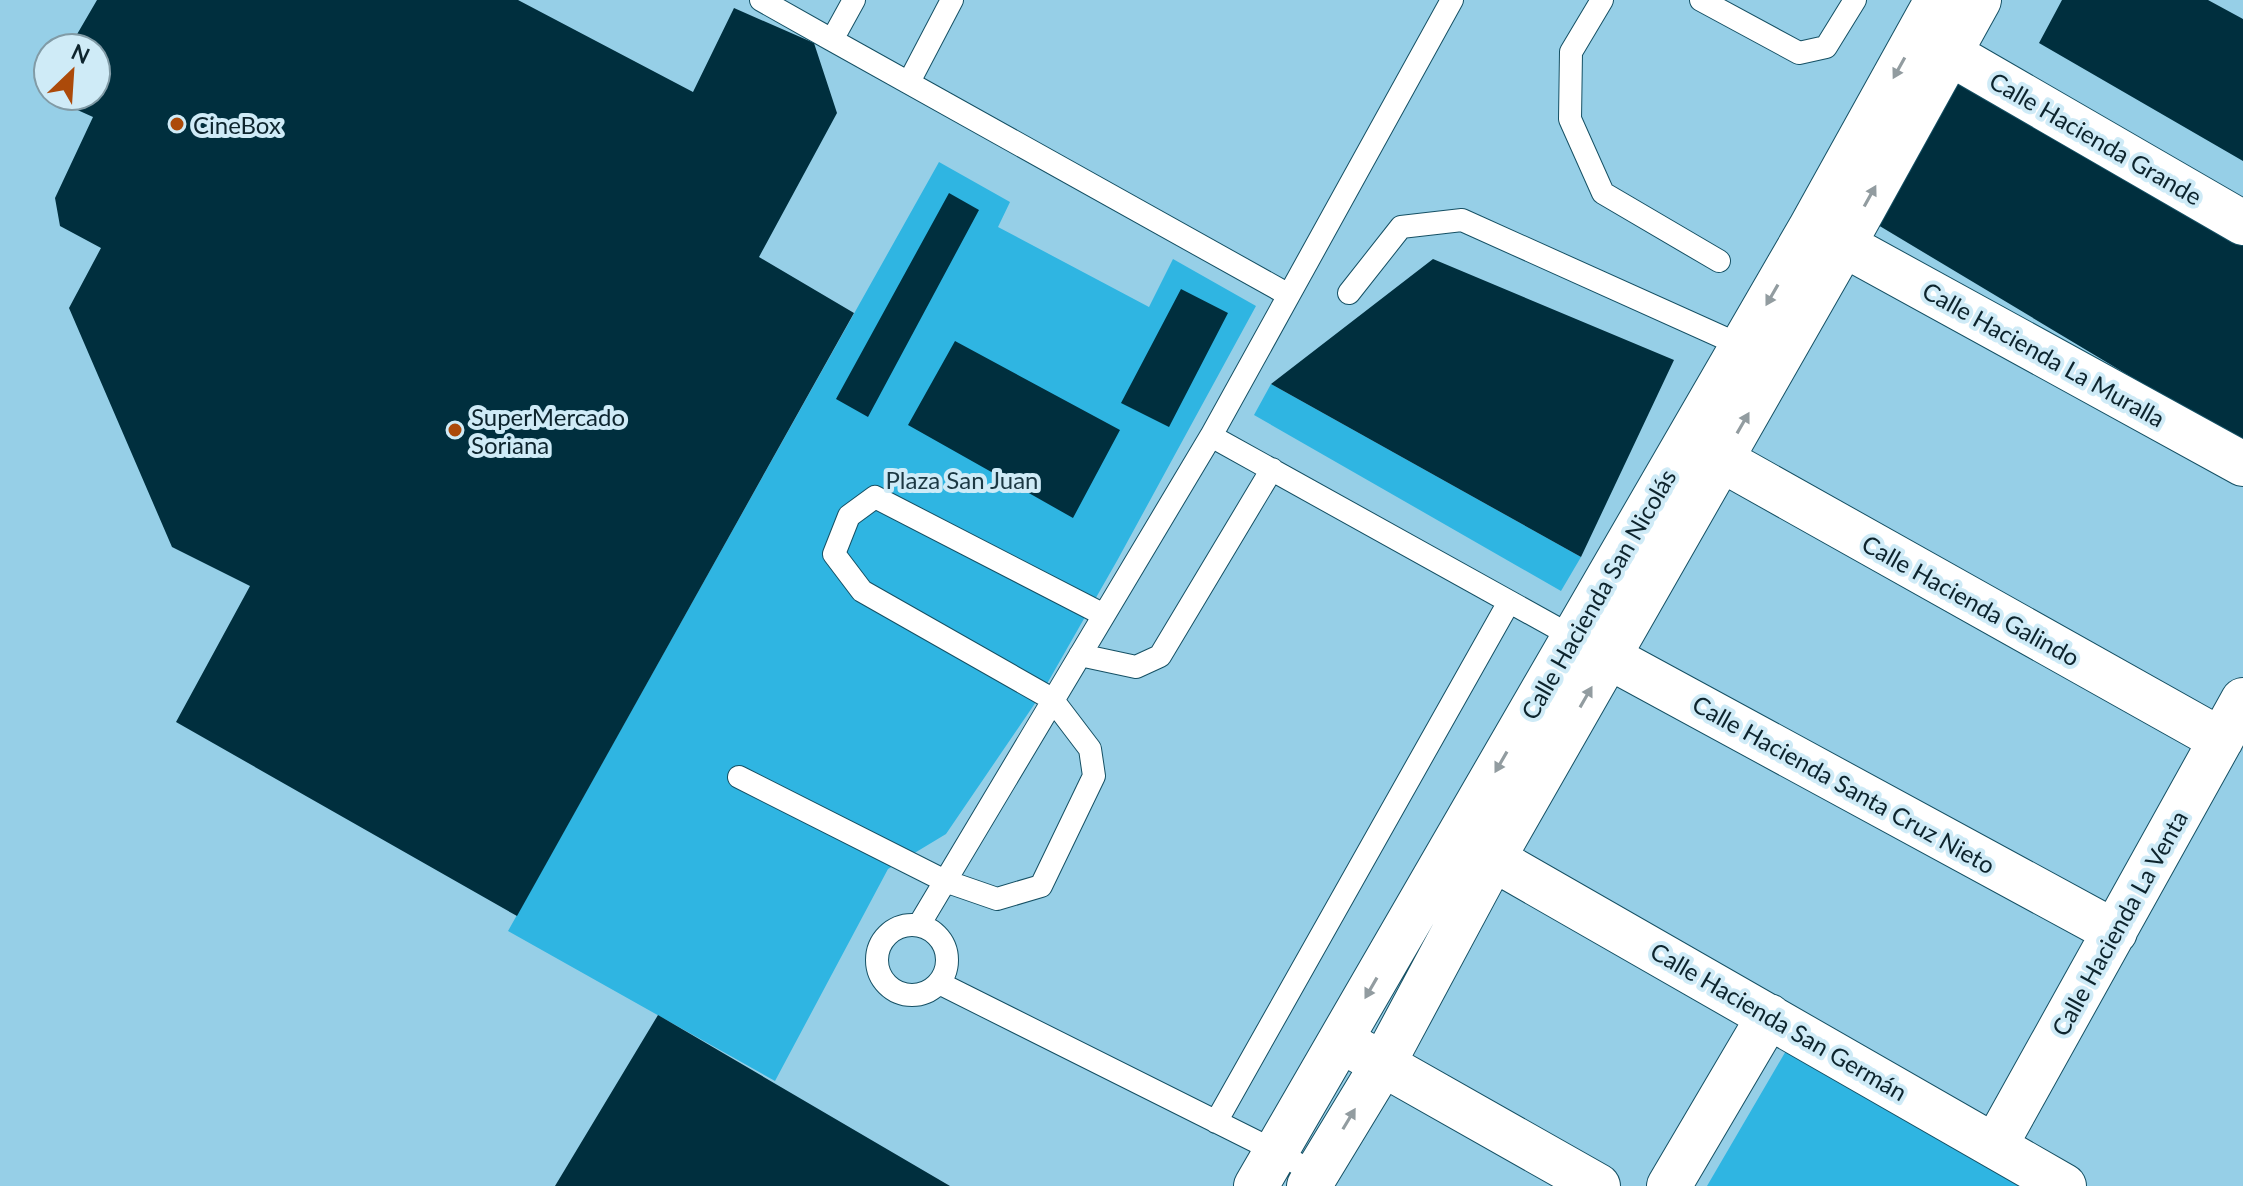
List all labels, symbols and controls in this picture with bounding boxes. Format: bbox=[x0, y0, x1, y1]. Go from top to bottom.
north arrow bbox=[32, 32, 112, 112]
text: N bbox=[67, 38, 94, 69]
one-way arrow bbox=[1892, 57, 1906, 79]
street label: Calle Hacienda Grande bbox=[1985, 65, 2207, 211]
place label: CineBox bbox=[193, 110, 281, 139]
marker: CineBox bbox=[168, 115, 186, 133]
one-way arrow bbox=[1863, 185, 1877, 207]
street label: Calle Hacienda La Muralla bbox=[1918, 275, 2170, 433]
one-way arrow bbox=[1765, 284, 1779, 306]
place label: SuperMercado Soriana bbox=[471, 402, 625, 459]
one-way arrow bbox=[1736, 411, 1750, 434]
marker: SuperMercado Soriana bbox=[446, 421, 464, 439]
street label: Calle Hacienda San Nicolás bbox=[1514, 464, 1682, 724]
park label: Plaza San Juan bbox=[886, 465, 1038, 494]
street label: Calle Hacienda Galindo bbox=[1857, 528, 2085, 672]
one-way arrow bbox=[1579, 686, 1593, 708]
street label: Calle Hacienda Santa Cruz Nieto bbox=[1688, 689, 2000, 879]
one-way arrow bbox=[1494, 751, 1508, 773]
street label: Calle Hacienda La Venta bbox=[2045, 805, 2193, 1041]
street label: Calle Hacienda San Germán bbox=[1646, 936, 1912, 1106]
one-way arrow bbox=[1364, 976, 1378, 999]
one-way arrow bbox=[1342, 1108, 1356, 1130]

